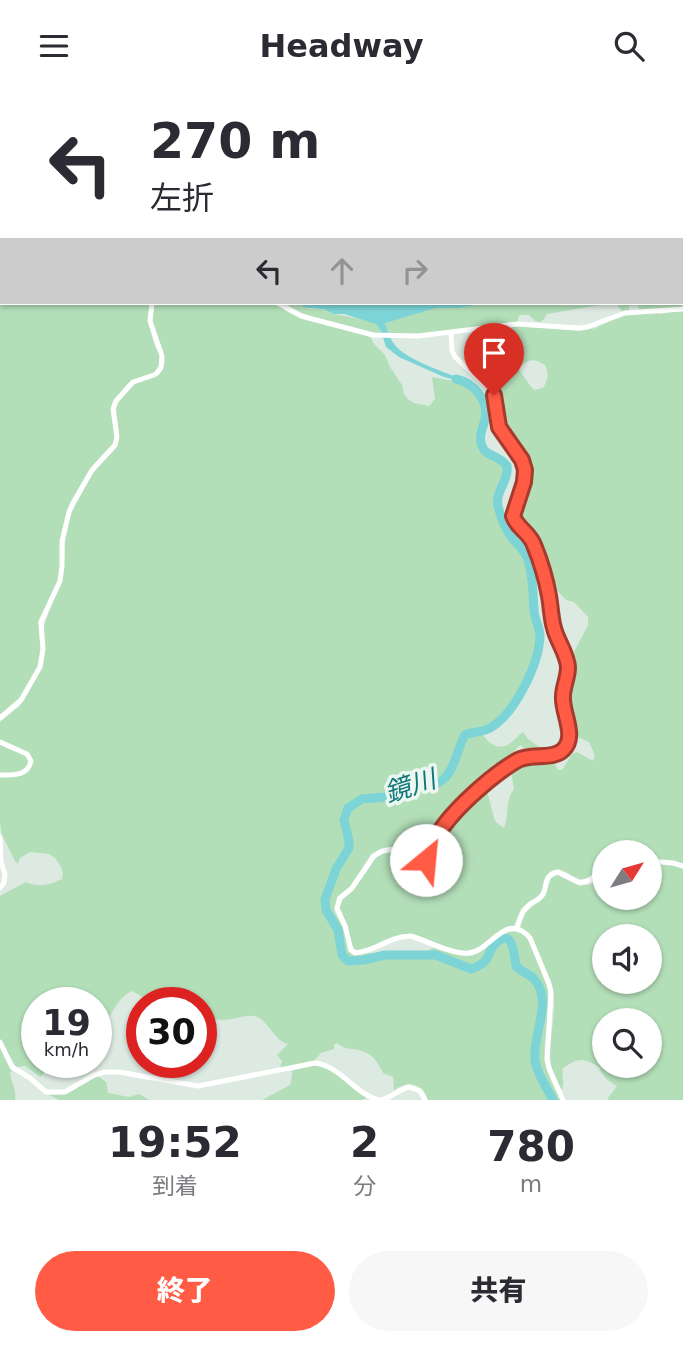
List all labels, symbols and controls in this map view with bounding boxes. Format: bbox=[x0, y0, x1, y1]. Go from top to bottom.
icon: menu bbox=[35, 27, 73, 65]
text: Headway bbox=[259, 27, 424, 65]
icon: search bbox=[610, 27, 648, 65]
text: 270 m bbox=[150, 113, 320, 170]
icon: left bbox=[35, 119, 126, 210]
text: 左折 bbox=[150, 179, 214, 217]
icon: left bbox=[250, 252, 288, 290]
icon: ahead bbox=[323, 252, 361, 290]
icon: right bbox=[396, 252, 434, 290]
pin bbox=[464, 323, 524, 395]
icon: arrive bbox=[475, 334, 513, 372]
water label: 鏡川 bbox=[381, 763, 442, 808]
position arrow bbox=[389, 823, 463, 897]
north arrow bbox=[592, 840, 662, 910]
map controls bbox=[592, 840, 662, 1078]
button: sound bbox=[592, 924, 662, 994]
speed limit sign: 30 bbox=[126, 987, 217, 1078]
text: 19 bbox=[42, 1003, 91, 1043]
button: search bbox=[592, 1008, 662, 1078]
text: km/h bbox=[44, 1039, 89, 1060]
text: 19:52 bbox=[108, 1118, 242, 1167]
text: 2 bbox=[350, 1118, 379, 1167]
text: 780 bbox=[487, 1122, 575, 1171]
text: m bbox=[520, 1171, 542, 1197]
text: 到着 bbox=[152, 1173, 198, 1199]
text: 分 bbox=[353, 1173, 376, 1199]
button: 終了 bbox=[35, 1251, 335, 1331]
button: 共有 bbox=[349, 1251, 648, 1331]

